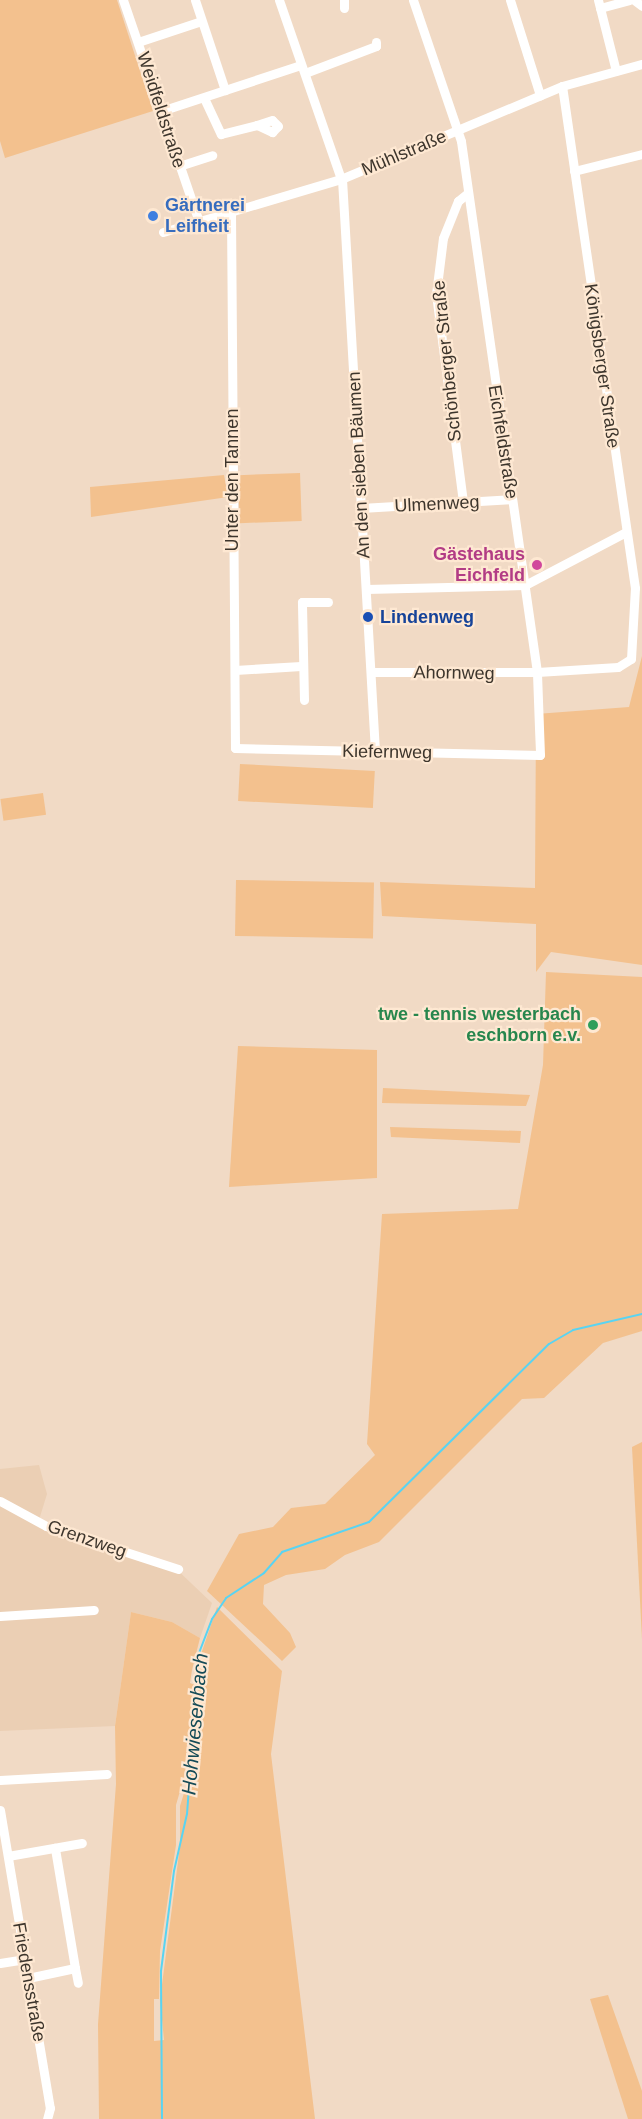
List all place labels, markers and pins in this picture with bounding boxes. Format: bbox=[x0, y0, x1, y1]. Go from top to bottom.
place label: Gärtnerei Leifheit bbox=[165, 195, 245, 238]
marker: Gärtnerei Leifheit bbox=[146, 209, 160, 223]
place label: Gästehaus Eichfeld bbox=[433, 544, 525, 586]
marker: Gästehaus Eichfeld bbox=[530, 558, 544, 572]
place label: Lindenweg bbox=[380, 606, 474, 628]
marker: Lindenweg bbox=[361, 610, 375, 624]
place label: twe - tennis westerbach eschborn e.v. bbox=[378, 1004, 581, 1046]
marker: twe - tennis westerbach eschborn e.v. bbox=[586, 1018, 600, 1032]

